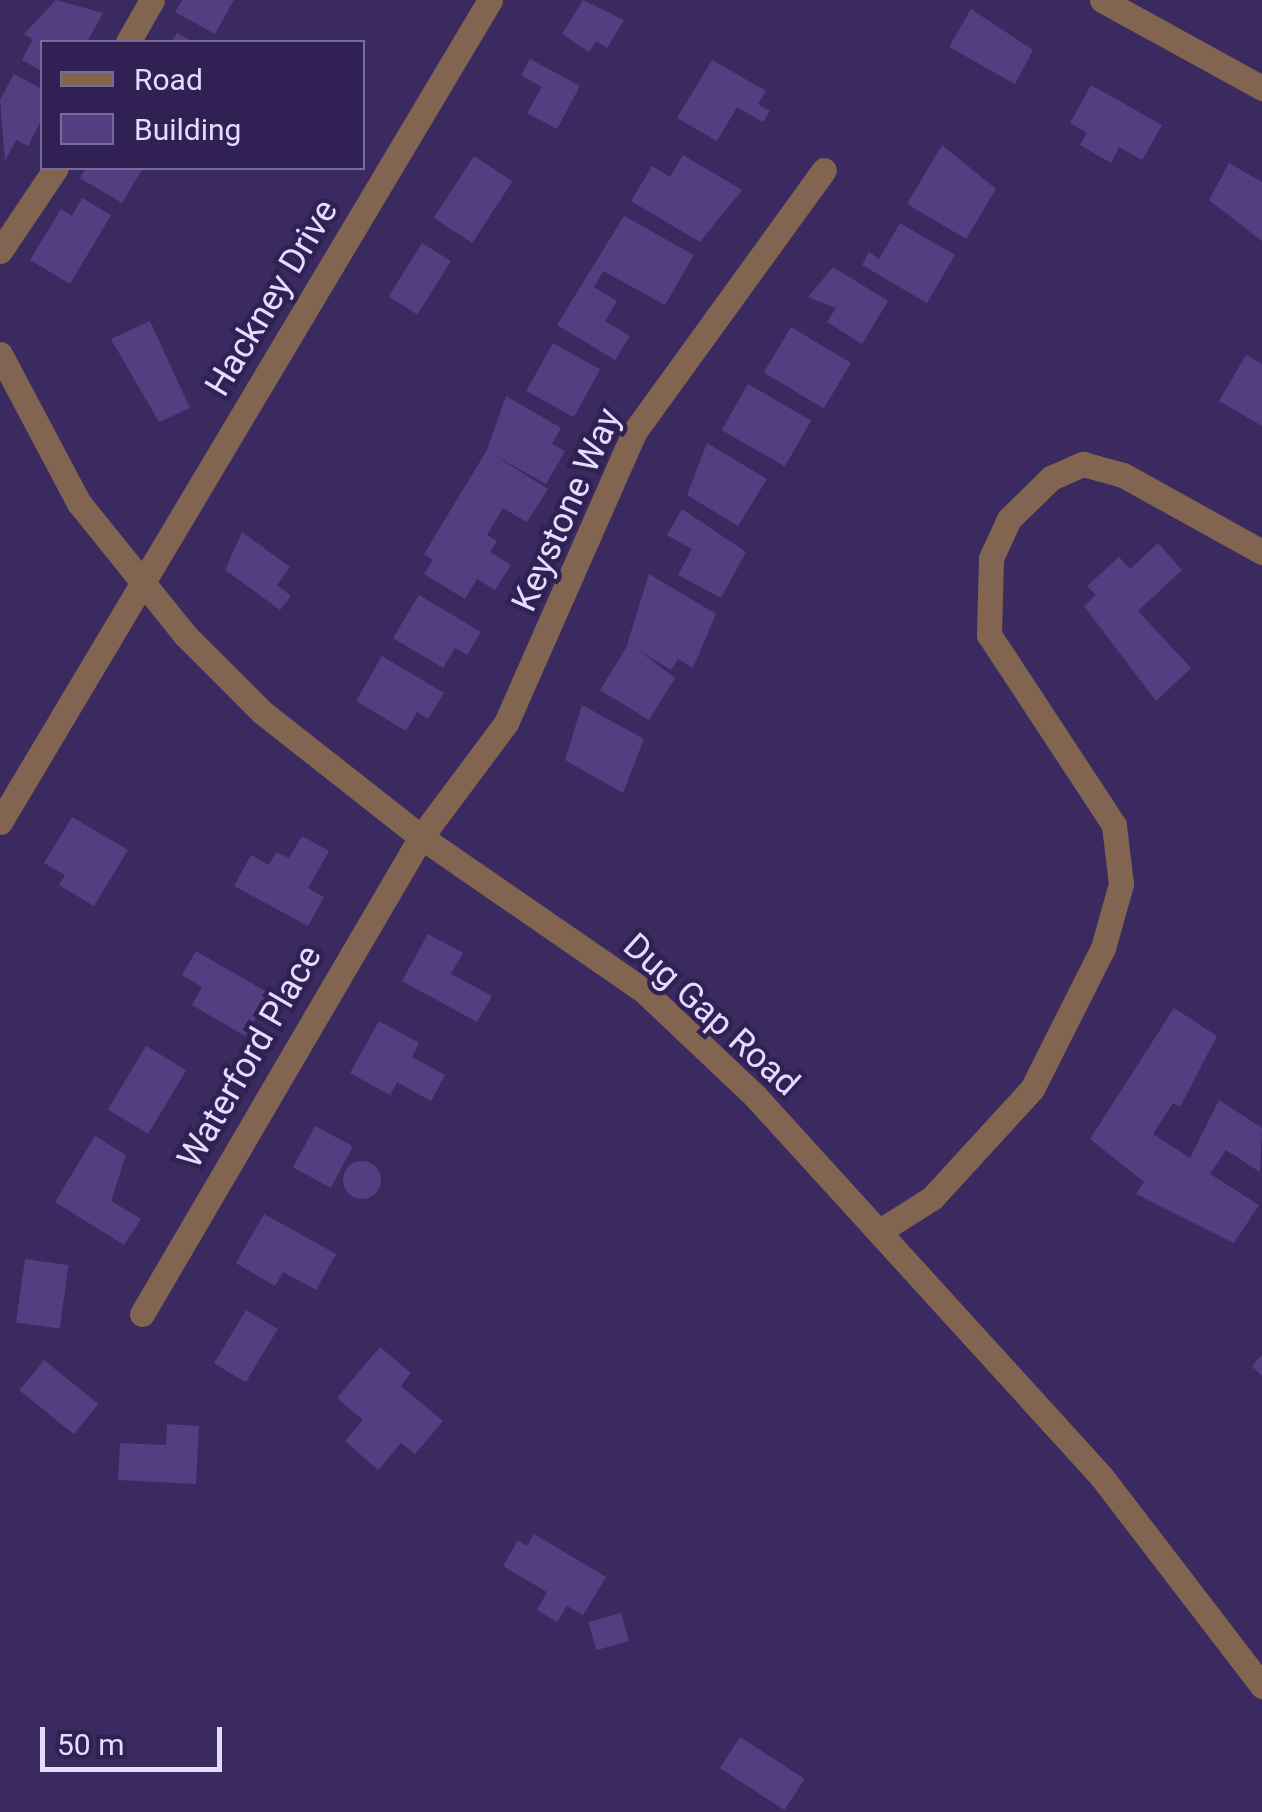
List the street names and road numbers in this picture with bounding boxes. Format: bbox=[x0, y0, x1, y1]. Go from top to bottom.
street label: Hackney Drive bbox=[197, 192, 347, 404]
street label: Keystone Way bbox=[503, 402, 631, 618]
street label: Dug Gap Road bbox=[614, 925, 808, 1105]
street label: Waterford Place bbox=[169, 938, 331, 1176]

